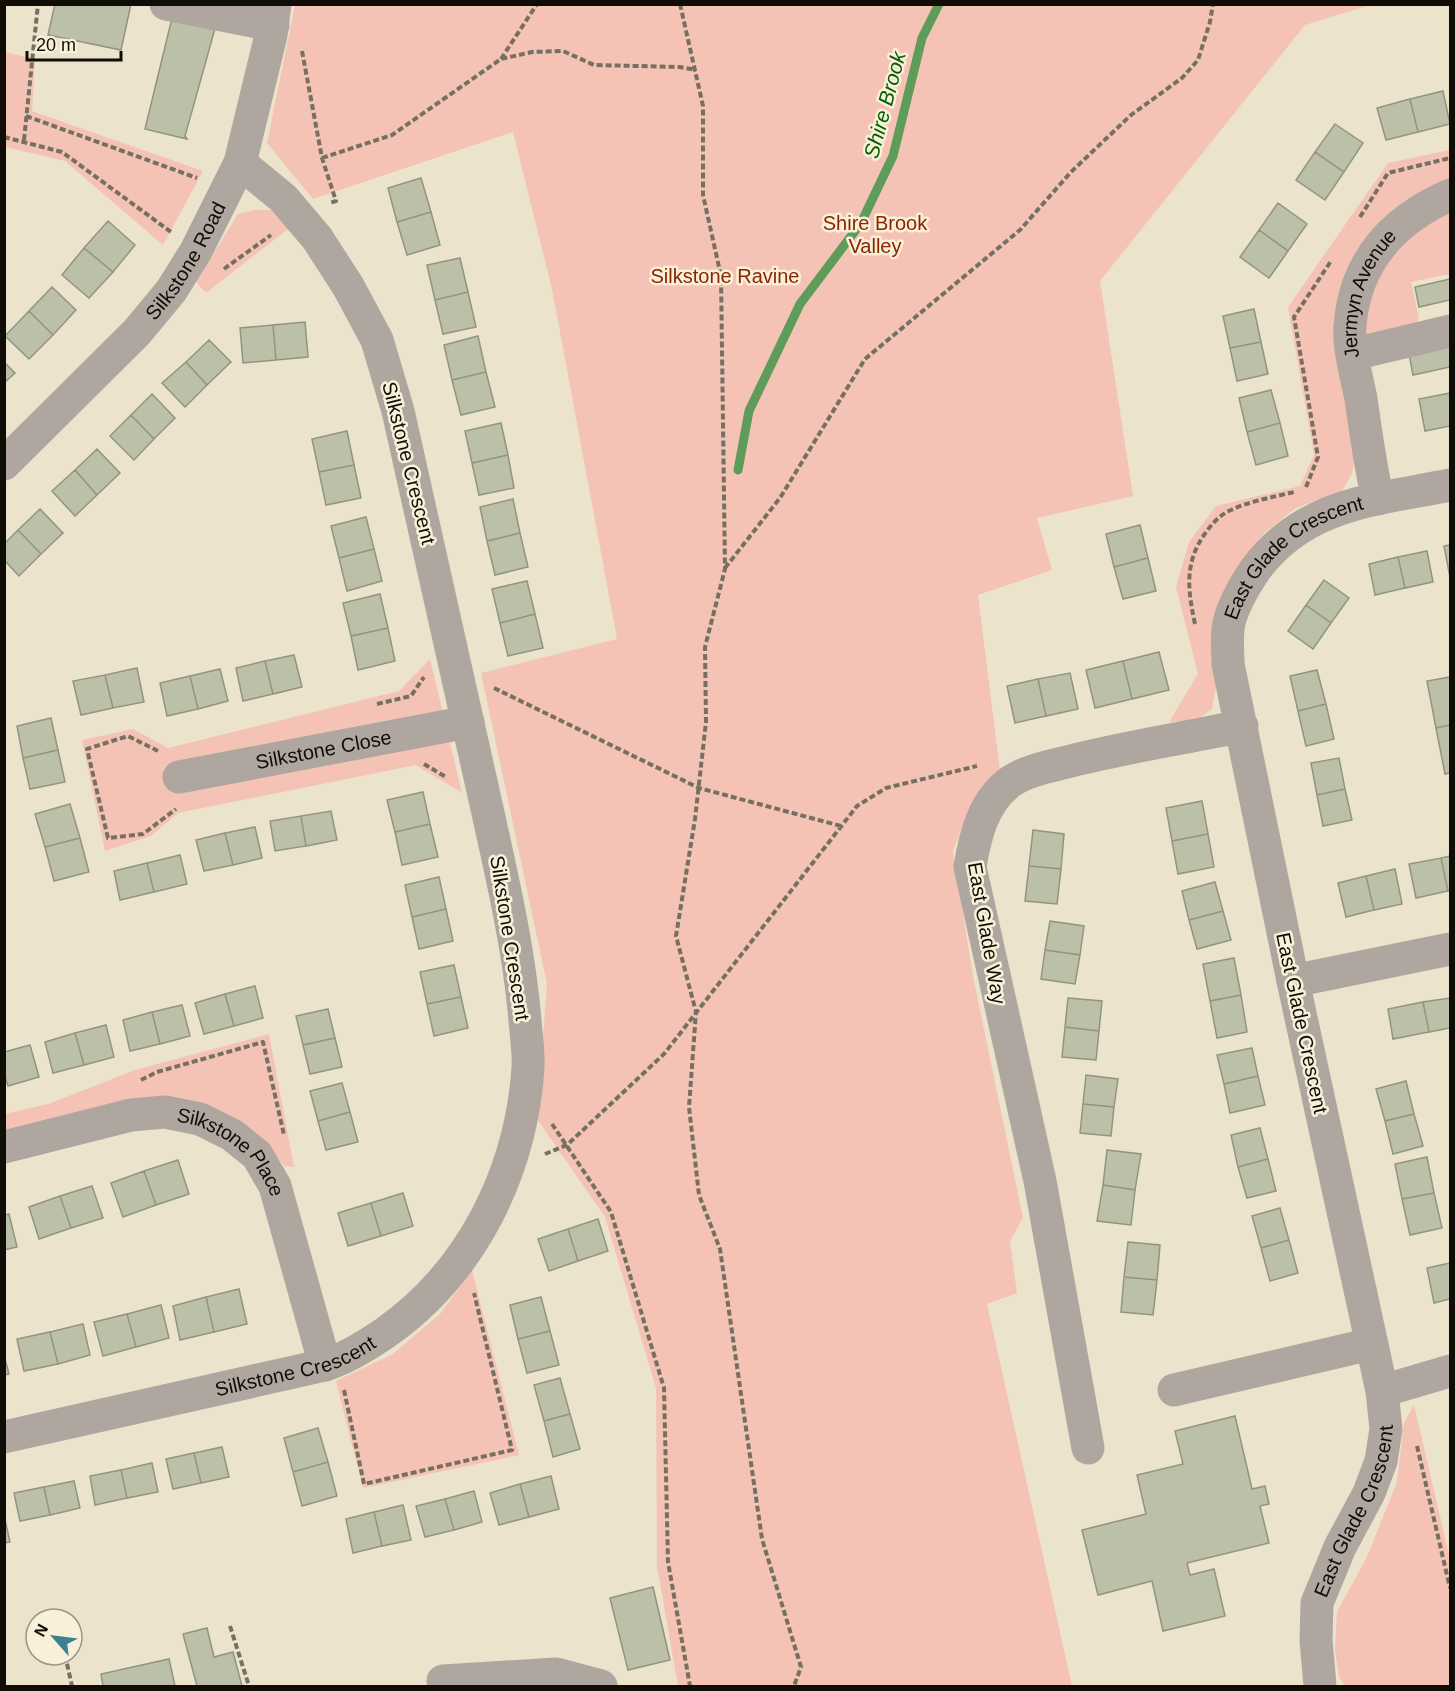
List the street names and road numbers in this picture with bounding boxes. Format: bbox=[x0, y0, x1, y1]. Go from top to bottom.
street label: Silkstone Road bbox=[141, 198, 230, 324]
street label: Jermyn Avenue bbox=[1339, 225, 1400, 360]
street label: Silkstone Crescent bbox=[378, 379, 440, 547]
street label: East Glade Crescent bbox=[1220, 491, 1366, 622]
street label: Silkstone Close bbox=[254, 726, 393, 773]
street label: Silkstone Crescent bbox=[486, 854, 534, 1022]
street label: East Glade Way bbox=[964, 860, 1010, 1006]
street label: East Glade Crescent bbox=[1272, 930, 1332, 1116]
street label: Silkstone Place bbox=[175, 1104, 288, 1199]
street label: Silkstone Crescent bbox=[213, 1331, 380, 1400]
street label: East Glade Crescent bbox=[1310, 1424, 1397, 1600]

